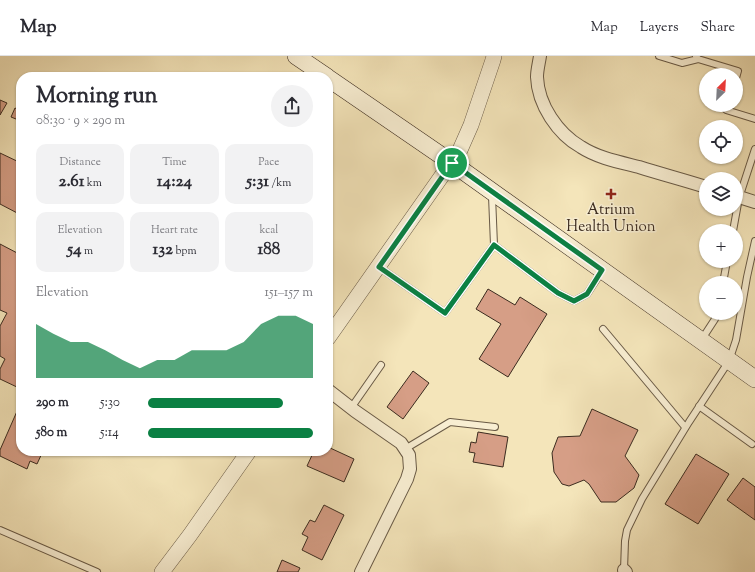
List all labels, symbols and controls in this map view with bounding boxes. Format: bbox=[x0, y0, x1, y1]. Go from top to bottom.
text: Map bbox=[20, 14, 57, 41]
text: Map bbox=[591, 18, 618, 38]
text: Layers bbox=[640, 18, 678, 38]
text: Share bbox=[700, 18, 735, 38]
north arrow bbox=[699, 68, 743, 112]
map controls bbox=[699, 68, 743, 320]
text: Morning run bbox=[36, 81, 158, 113]
button: share bbox=[271, 85, 313, 127]
text: 08:30 · 9 × 290 m bbox=[36, 112, 125, 130]
button: locate bbox=[699, 120, 743, 164]
pin bbox=[435, 146, 469, 180]
icon: arrive bbox=[441, 152, 463, 174]
text: Distance bbox=[59, 154, 101, 170]
text: Time bbox=[162, 154, 187, 170]
text: Pace bbox=[258, 154, 279, 170]
text: 2.61 bbox=[58, 170, 84, 194]
text: 14:24 bbox=[157, 170, 192, 194]
text: 5:31 bbox=[246, 170, 269, 194]
button: layers bbox=[699, 172, 743, 216]
text: km bbox=[84, 175, 102, 191]
text: /km bbox=[269, 175, 291, 191]
marker: Atrium Health Union bbox=[605, 188, 617, 200]
place label: Atrium Health Union bbox=[566, 200, 656, 238]
text: Elevation bbox=[58, 222, 102, 238]
text: Heart rate bbox=[151, 222, 198, 238]
text: kcal bbox=[259, 222, 278, 238]
button: + bbox=[699, 224, 743, 268]
text: 54 bbox=[67, 238, 82, 262]
text: 132 bbox=[152, 238, 173, 262]
text: 188 bbox=[257, 238, 280, 262]
text: m bbox=[82, 243, 93, 259]
text: bpm bbox=[173, 243, 197, 259]
button: − bbox=[699, 276, 743, 320]
text: Elevation bbox=[36, 284, 89, 302]
text: 151–157 m bbox=[265, 284, 313, 302]
text: 290 m bbox=[36, 394, 69, 412]
text: 5:30 bbox=[100, 394, 120, 412]
text: 580 m bbox=[36, 424, 67, 442]
text: 5:14 bbox=[100, 424, 119, 442]

